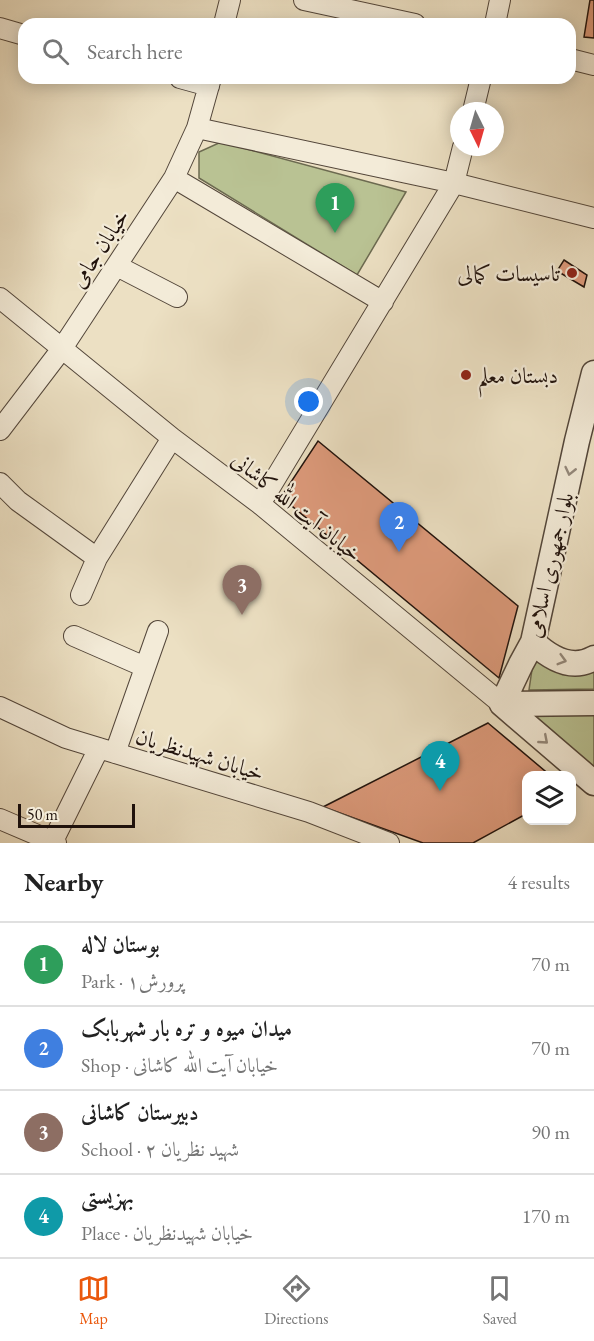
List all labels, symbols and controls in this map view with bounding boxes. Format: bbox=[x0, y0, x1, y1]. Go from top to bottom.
search box bbox=[18, 18, 576, 84]
icon: search bbox=[39, 35, 72, 68]
text: Search here bbox=[87, 37, 182, 66]
north arrow bbox=[450, 102, 504, 156]
pin: 1 bbox=[316, 184, 354, 233]
street label: خیابان جامی bbox=[63, 203, 136, 293]
place label: تاسیسات کمالی bbox=[457, 259, 561, 288]
marker: تاسیسات کمالی bbox=[565, 266, 579, 280]
place label: دبستان معلم bbox=[478, 361, 558, 398]
marker: دبستان معلم bbox=[459, 368, 473, 382]
your location bbox=[294, 387, 323, 416]
street label: خیابان آیت الله کاشانی bbox=[225, 443, 370, 568]
one-way arrow bbox=[565, 466, 578, 476]
street label: بلوار جمهوری اسلامی bbox=[519, 490, 580, 641]
pin: 2 bbox=[380, 502, 418, 552]
pin: 3 bbox=[222, 566, 262, 615]
one-way arrow bbox=[556, 653, 567, 665]
street label: خیابان شهیدنظریان bbox=[132, 721, 268, 788]
one-way arrow bbox=[537, 733, 548, 744]
pin: 4 bbox=[420, 742, 460, 791]
map controls bbox=[522, 771, 576, 825]
button: layers bbox=[522, 771, 576, 825]
scale bar bbox=[18, 801, 135, 828]
text: 50 m bbox=[27, 804, 58, 825]
text: Nearby bbox=[24, 865, 104, 899]
text: 4 results bbox=[507, 869, 570, 895]
text: بوستان لاله bbox=[81, 930, 160, 959]
text: 1 bbox=[38, 951, 49, 977]
text: 70 m bbox=[531, 951, 570, 977]
text: Park · پرورش۱ bbox=[81, 968, 184, 994]
text: میدان میوه و تره بار شهربابک bbox=[81, 1014, 292, 1043]
text: 2 bbox=[38, 1035, 49, 1061]
text: 70 m bbox=[531, 1035, 570, 1061]
text: Shop · خیابان آیت الله کاشانی bbox=[81, 1052, 278, 1078]
text: دبیرستان کاشانی bbox=[81, 1098, 199, 1127]
text: 3 bbox=[38, 1119, 49, 1145]
text: 90 m bbox=[531, 1119, 570, 1145]
text: School · شهید نظریان ۲ bbox=[81, 1136, 239, 1162]
text: بهزیستی bbox=[81, 1182, 134, 1211]
text: 4 bbox=[38, 1203, 49, 1229]
text: 170 m bbox=[522, 1203, 570, 1229]
text: Place · خیابان شهیدنظریان bbox=[81, 1220, 253, 1246]
tab: Map bbox=[77, 1272, 110, 1329]
tab: Directions bbox=[264, 1272, 329, 1329]
tab: Saved bbox=[483, 1272, 517, 1329]

